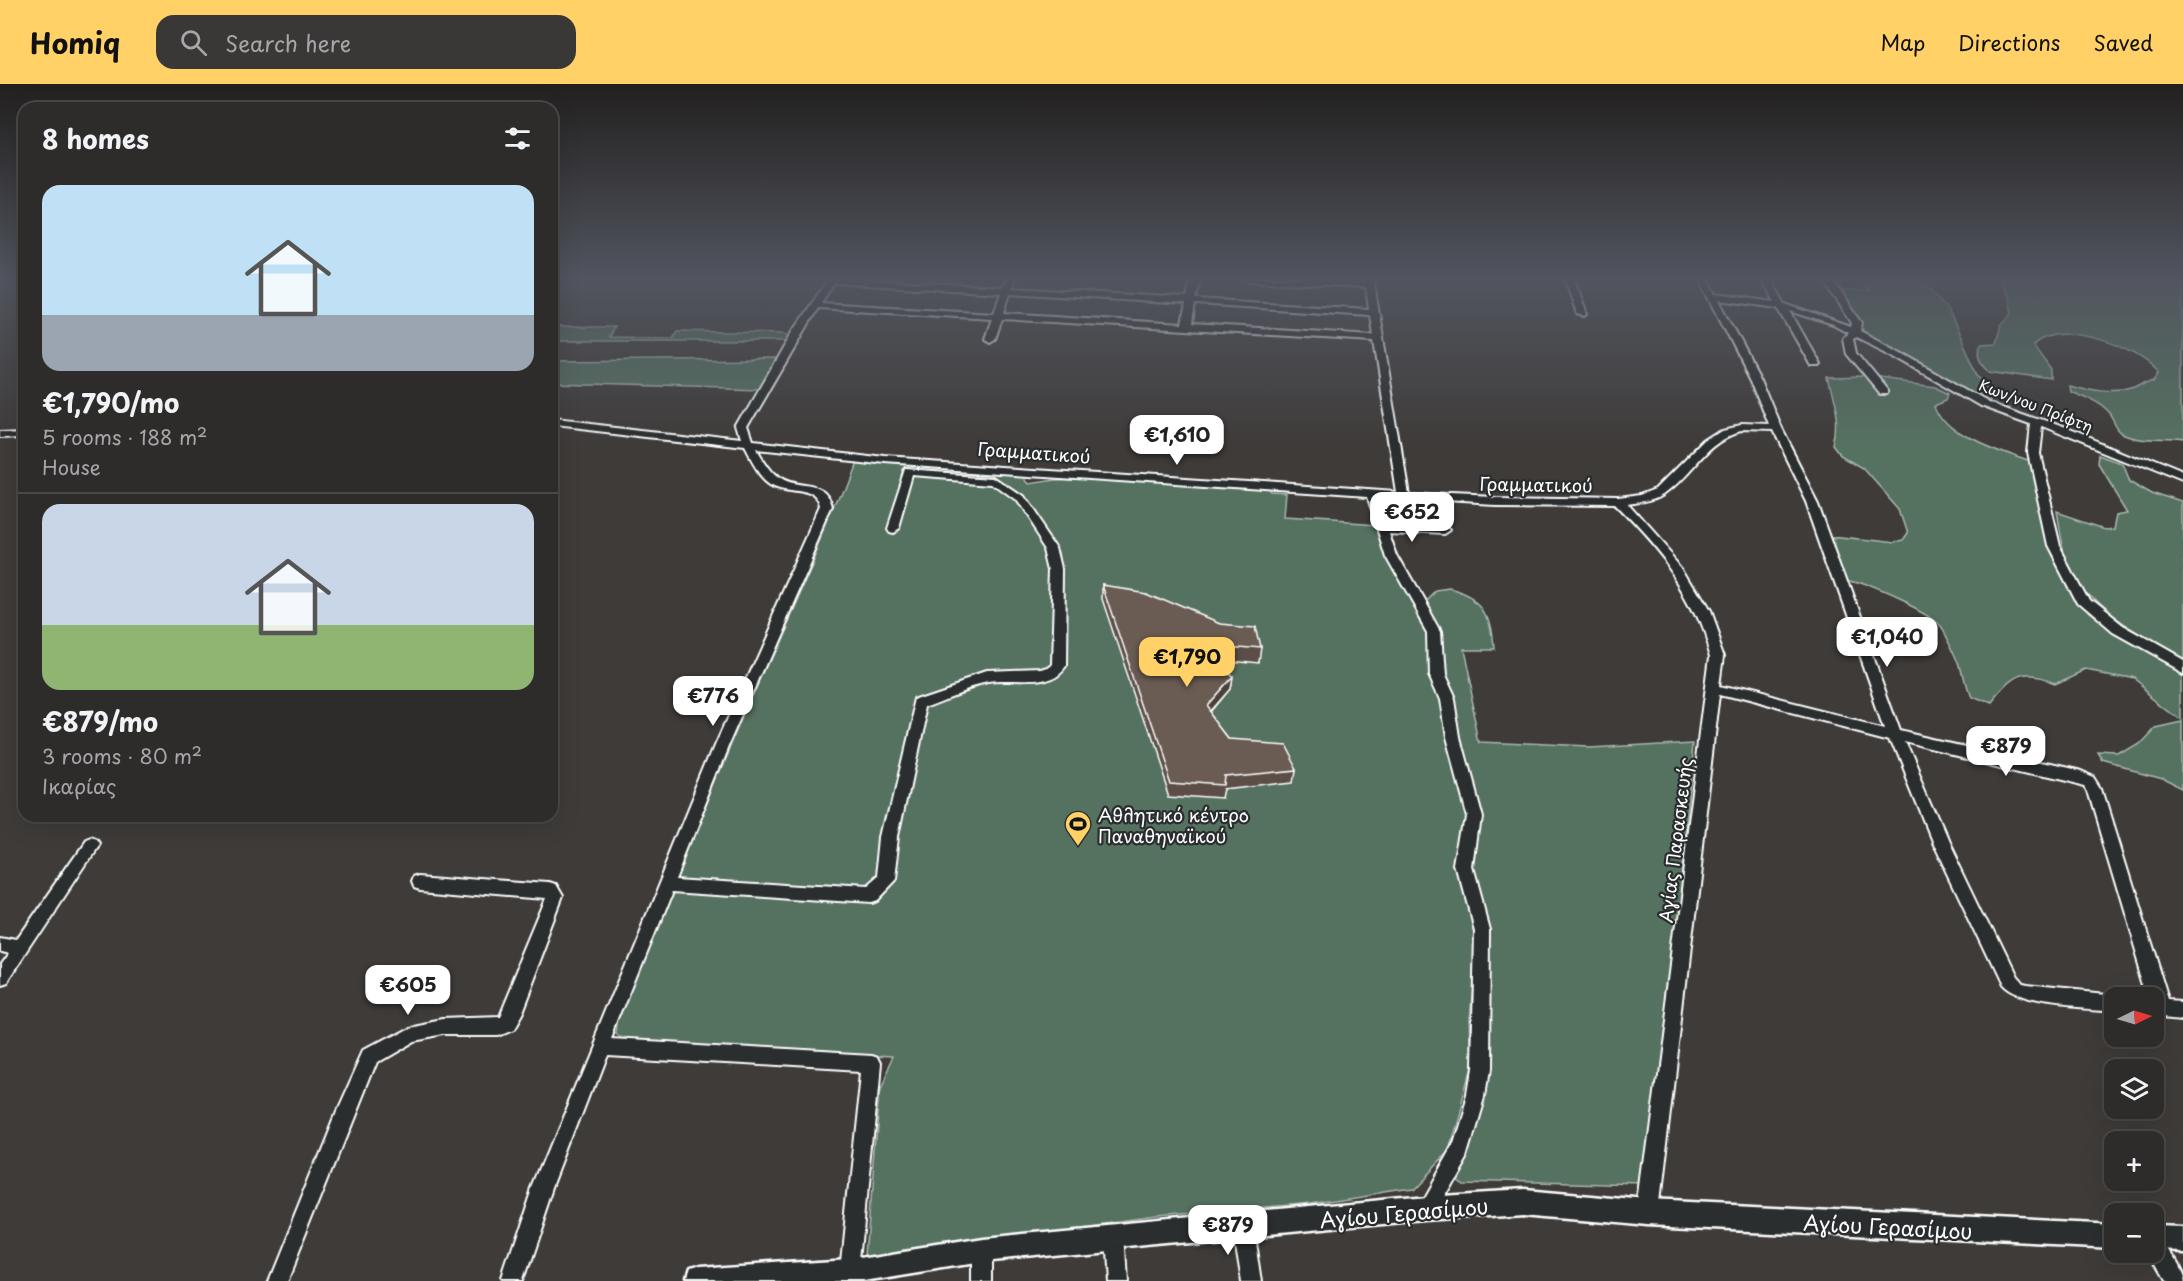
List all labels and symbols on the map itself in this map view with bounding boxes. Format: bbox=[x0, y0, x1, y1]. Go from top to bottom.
street label: Κων/νου Πρίφτη bbox=[1976, 373, 2096, 437]
pin: €1,610 bbox=[1128, 415, 1226, 466]
street label: Γραμματικού bbox=[977, 435, 1091, 469]
street label: Γραμματικού bbox=[1479, 470, 1593, 498]
pin: €652 bbox=[1376, 492, 1448, 543]
pin: €1,040 bbox=[1838, 617, 1936, 668]
pin: €1,790 bbox=[1138, 637, 1236, 688]
pin: €776 bbox=[677, 676, 749, 727]
pin: €879 bbox=[1970, 726, 2042, 777]
street label: Αγίας Παρασκευής bbox=[1651, 756, 1699, 924]
place label: Αθλητικό κέντρο Παναθηναϊκού bbox=[1098, 801, 1249, 849]
sports icon: Αθλητικό κέντρο Παναθηναϊκού bbox=[1063, 809, 1093, 847]
pin: €605 bbox=[372, 965, 444, 1016]
north arrow bbox=[2104, 987, 2164, 1047]
street label: Αγίου Γερασίμου bbox=[1318, 1189, 1490, 1235]
pin: €879 bbox=[1192, 1205, 1264, 1256]
street label: Αγίου Γερασίμου bbox=[1803, 1206, 1973, 1246]

